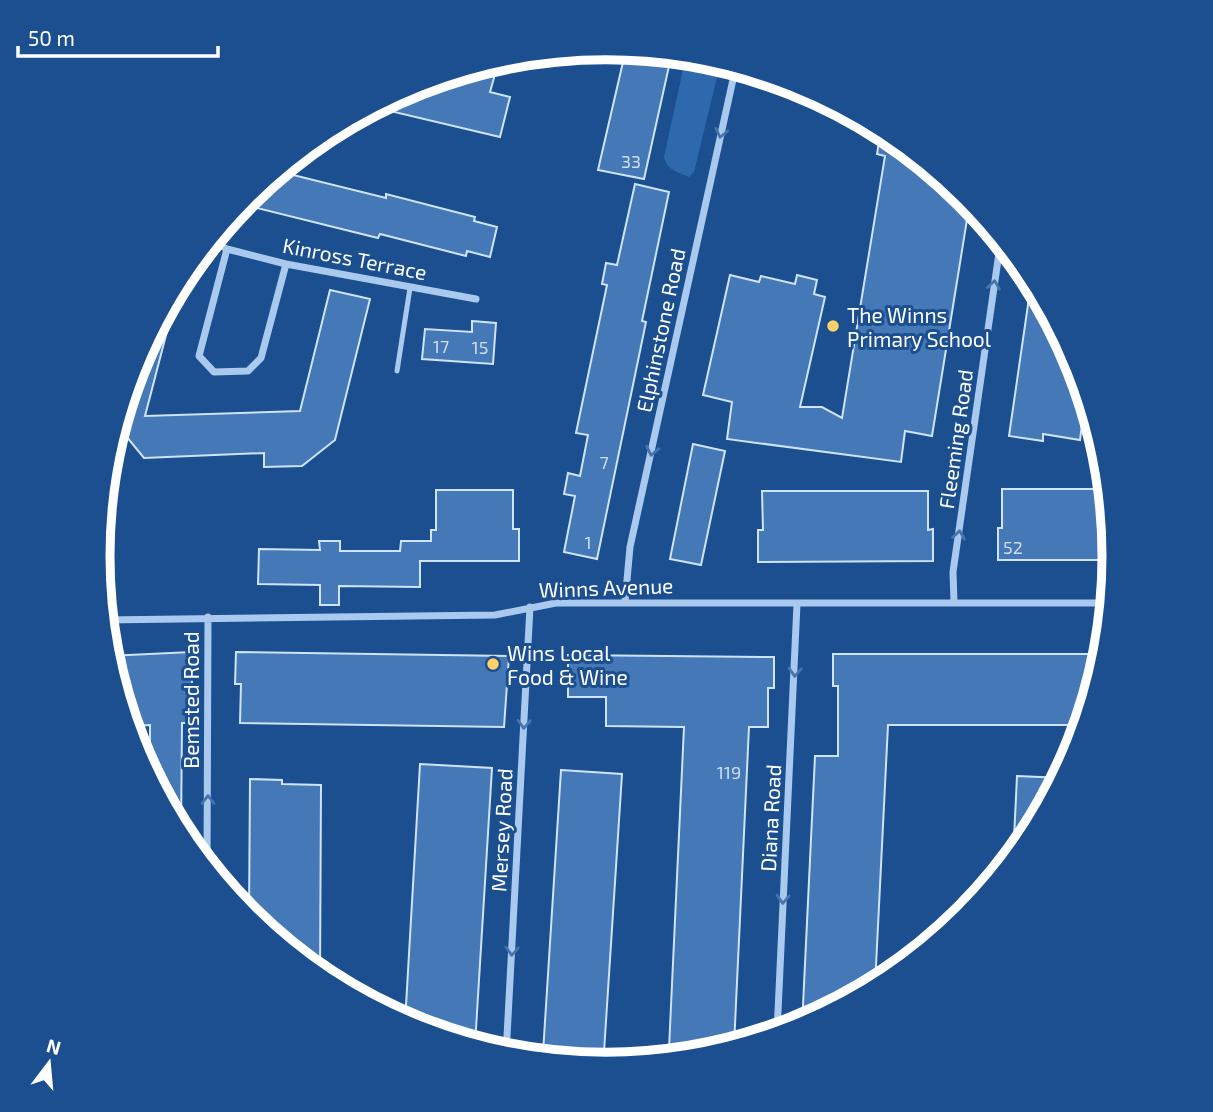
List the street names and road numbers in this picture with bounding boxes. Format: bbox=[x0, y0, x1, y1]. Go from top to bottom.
street label: Kinross Terrace bbox=[281, 232, 429, 284]
street label: Elphinstone Road bbox=[630, 246, 690, 414]
street label: Fleeming Road bbox=[933, 368, 977, 510]
street label: Winns Avenue bbox=[538, 572, 674, 602]
street label: Bemsted Road bbox=[178, 631, 203, 769]
street label: Diana Road bbox=[755, 764, 785, 872]
street label: Mersey Road bbox=[485, 768, 517, 892]

